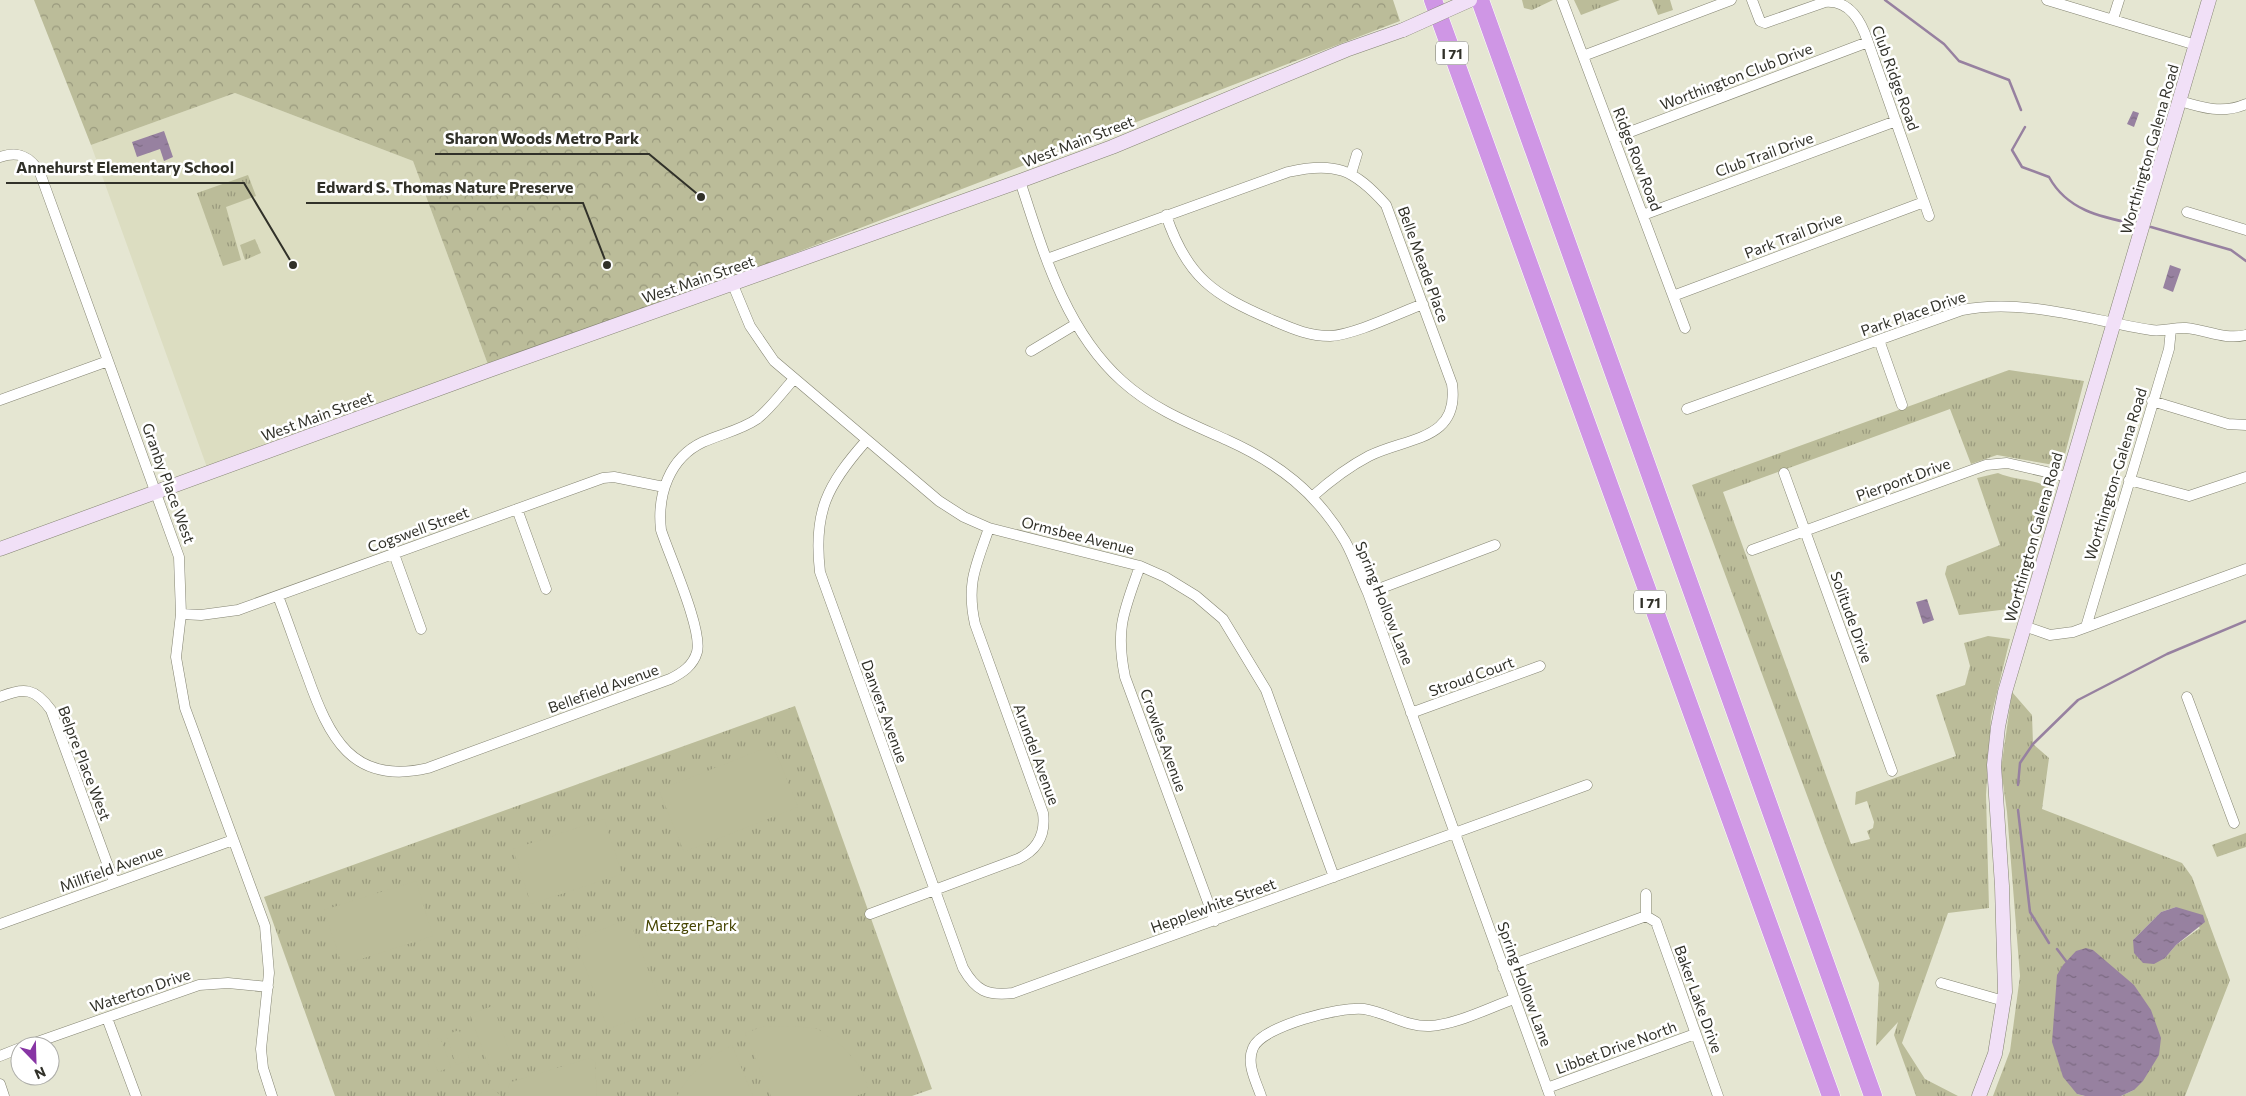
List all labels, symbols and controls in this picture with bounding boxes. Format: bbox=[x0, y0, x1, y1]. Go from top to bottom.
street label: Club Ridge Road bbox=[1869, 23, 1923, 133]
street label: Worthington Club Drive bbox=[1657, 39, 1815, 113]
road number: I 71 bbox=[1436, 42, 1468, 64]
street label: Worthington Galena Road bbox=[2116, 62, 2182, 236]
street label: Ridge Row Road bbox=[1610, 105, 1666, 213]
street label: West Main Street bbox=[1020, 111, 1136, 171]
callout: Sharon Woods Metro Park bbox=[435, 123, 649, 154]
text: Sharon Woods Metro Park bbox=[445, 128, 640, 147]
street label: Club Trail Drive bbox=[1713, 128, 1816, 180]
callout: Annehurst Elementary School bbox=[6, 152, 244, 183]
text: Annehurst Elementary School bbox=[16, 157, 234, 176]
callout: Edward S. Thomas Nature Preserve bbox=[306, 172, 583, 203]
text: Edward S. Thomas Nature Preserve bbox=[317, 177, 573, 196]
street label: Belle Meade Place bbox=[1395, 204, 1453, 324]
street label: Park Trail Drive bbox=[1742, 208, 1844, 262]
street label: West Main Street bbox=[639, 251, 757, 307]
street label: Park Place Drive bbox=[1858, 287, 1968, 339]
street label: Worthington-Galena Road bbox=[2080, 386, 2150, 562]
street label: West Main Street bbox=[259, 387, 375, 445]
street label: Granby Place West bbox=[139, 420, 199, 546]
street label: Worthington Galena Road bbox=[2000, 450, 2066, 624]
street label: Pierpont Drive bbox=[1853, 454, 1953, 504]
street label: Cogswell Street bbox=[365, 502, 471, 556]
street label: Ormsbee Avenue bbox=[1020, 512, 1136, 558]
street label: Spring Hollow Lane bbox=[1352, 539, 1418, 667]
street label: Solitude Drive bbox=[1827, 569, 1877, 665]
road number: I 71 bbox=[1634, 590, 1666, 614]
street label: Stroud Court bbox=[1426, 652, 1516, 700]
street label: Danvers Avenue bbox=[858, 657, 912, 765]
street label: Bellefield Avenue bbox=[545, 660, 661, 716]
street label: Crowles Avenue bbox=[1137, 686, 1191, 794]
street label: Arundel Avenue bbox=[1010, 701, 1064, 807]
street label: Belpre Place West bbox=[55, 703, 115, 823]
street label: Millfield Avenue bbox=[57, 841, 165, 895]
street label: Hepplewhite Street bbox=[1148, 874, 1278, 936]
park label: Metzger Park bbox=[645, 916, 737, 934]
street label: Spring Hollow Lane bbox=[1494, 919, 1556, 1049]
street label: Baker Lake Drive bbox=[1671, 943, 1727, 1055]
street label: Waterton Drive bbox=[87, 964, 193, 1016]
street label: Libbet Drive North bbox=[1553, 1017, 1679, 1077]
north arrow bbox=[10, 1036, 60, 1086]
text: N bbox=[32, 1064, 48, 1083]

